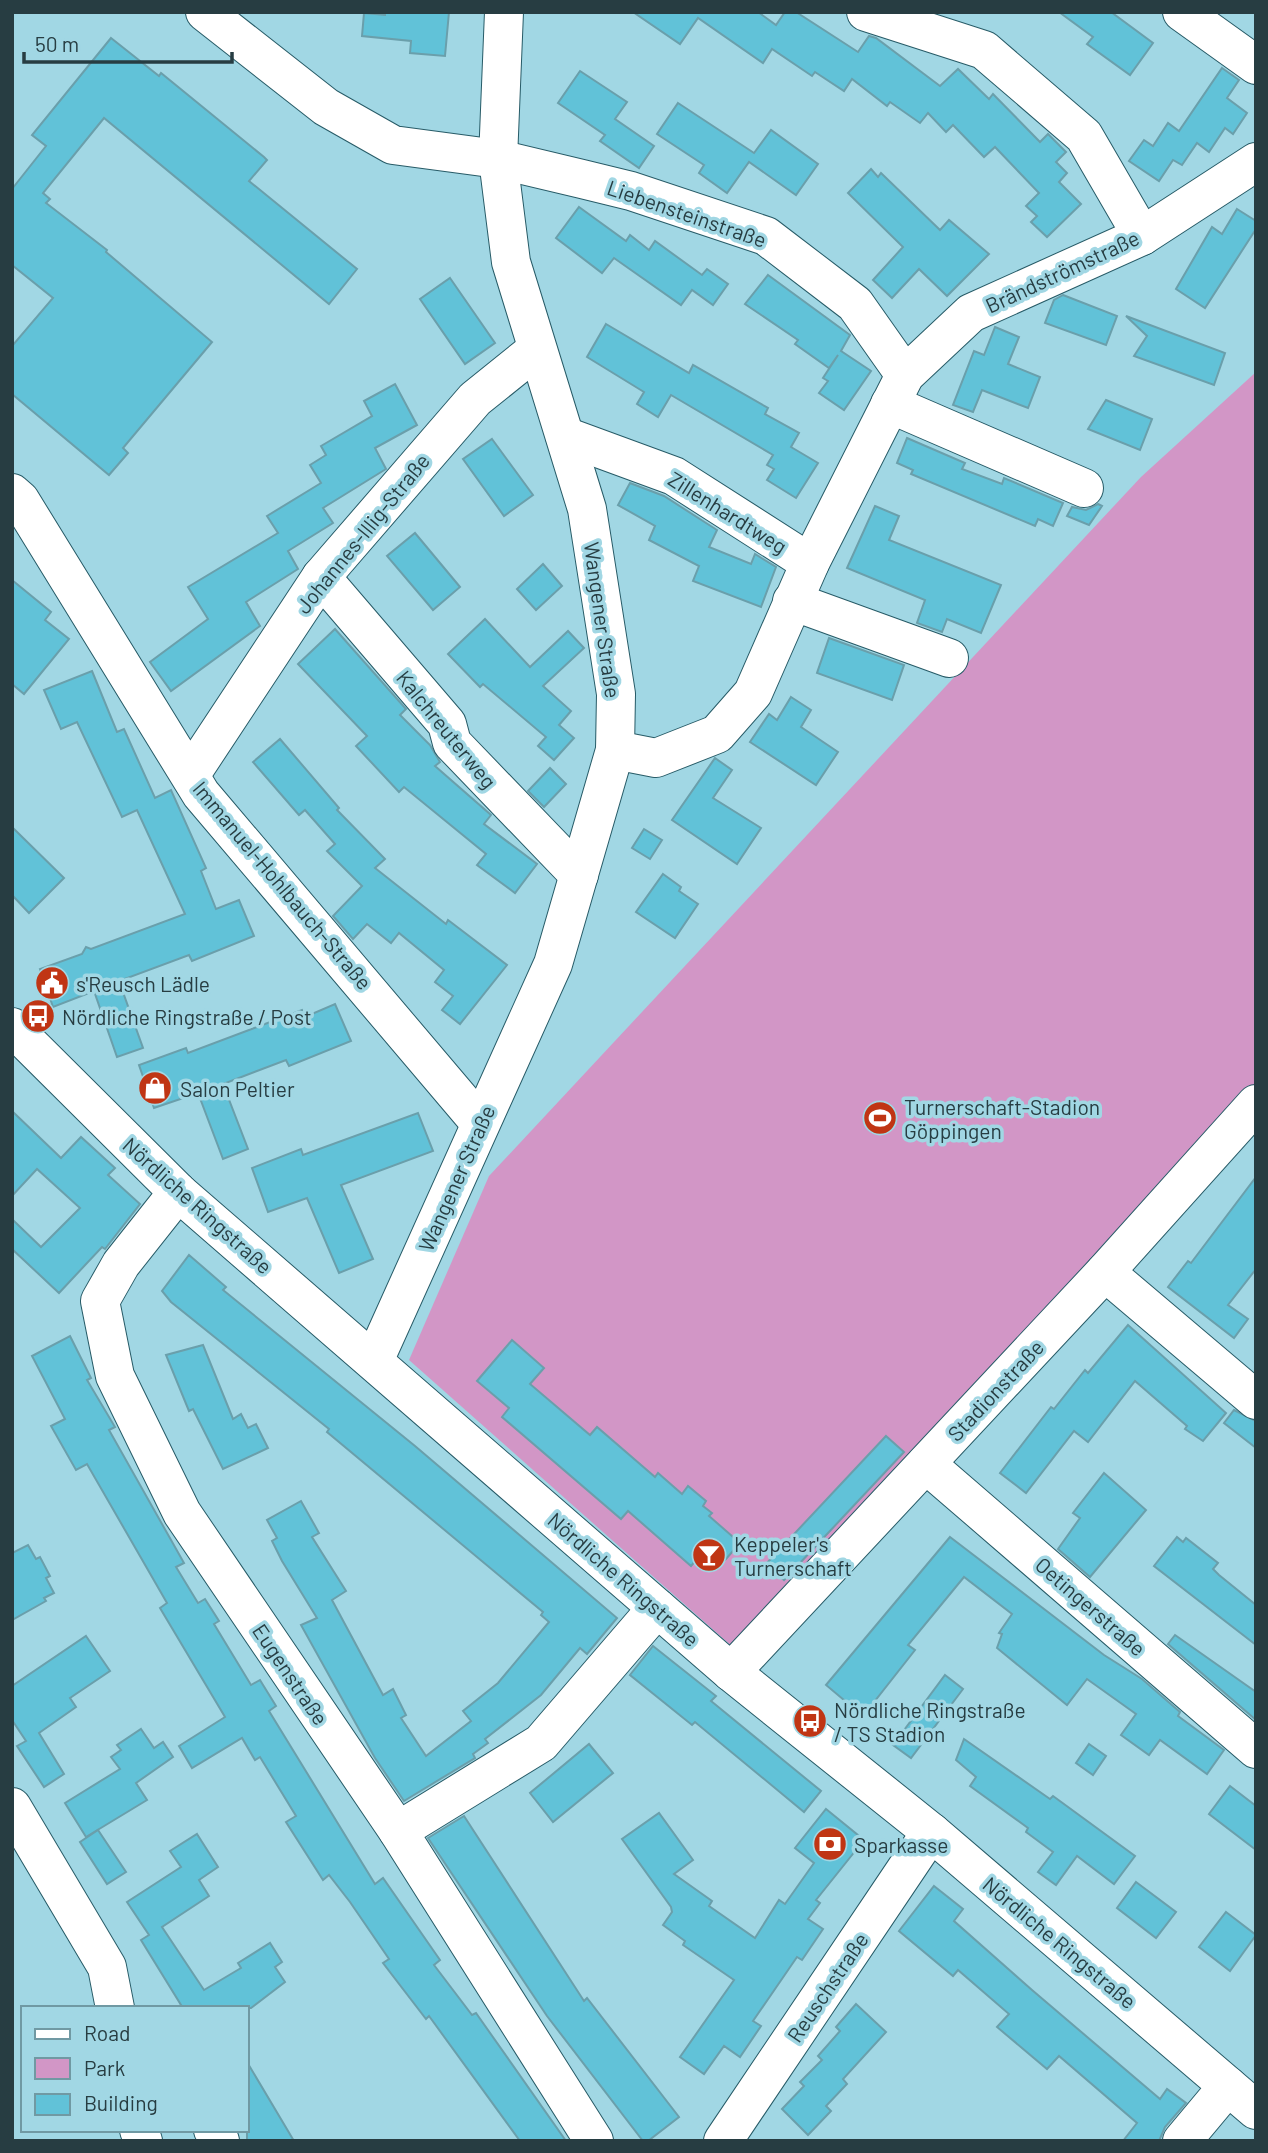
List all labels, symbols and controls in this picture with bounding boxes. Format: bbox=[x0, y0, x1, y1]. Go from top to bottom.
scale bar bbox=[24, 21, 233, 65]
text: 50 m bbox=[35, 31, 79, 56]
street label: Liebensteinstraße bbox=[604, 174, 770, 252]
street label: Brändströmstraße bbox=[981, 224, 1143, 318]
street label: Johannes-Illig-Straße bbox=[290, 448, 434, 618]
street label: Zillenhardtweg bbox=[664, 466, 792, 558]
street label: Wangener Straße bbox=[580, 540, 626, 700]
street label: Kalchreuterweg bbox=[392, 665, 502, 793]
street label: Immanuel-Hohlbauch-Straße bbox=[189, 776, 377, 994]
public building icon: s'Reusch Lädle bbox=[33, 964, 71, 1002]
place label: s'Reusch Lädle bbox=[76, 971, 210, 996]
bus stop icon: Nördliche Ringstraße / Post bbox=[19, 997, 57, 1035]
place label: Nördliche Ringstraße / Post bbox=[62, 1004, 312, 1029]
shop icon: Salon Peltier bbox=[136, 1069, 174, 1107]
place label: Salon Peltier bbox=[180, 1076, 295, 1101]
place label: Turnerschaft-Stadion Göppingen bbox=[904, 1094, 1100, 1143]
sports icon: Turnerschaft-Stadion Göppingen bbox=[861, 1099, 899, 1137]
street label: Wangener Straße bbox=[413, 1101, 499, 1255]
street label: Nördliche Ringstraße bbox=[118, 1132, 278, 1278]
street label: Stadionstraße bbox=[942, 1334, 1048, 1446]
street label: Nördliche Ringstraße bbox=[543, 1507, 705, 1651]
place label: Keppeler's Turnerschaft bbox=[734, 1531, 852, 1580]
bar icon: Keppeler's Turnerschaft bbox=[690, 1536, 728, 1574]
street label: Oetingerstraße bbox=[1031, 1552, 1151, 1660]
street label: Eugenstraße bbox=[248, 1619, 334, 1729]
place label: Nördliche Ringstraße / TS Stadion bbox=[834, 1697, 1026, 1746]
bus stop icon: Nördliche Ringstraße / TS Stadion bbox=[791, 1702, 829, 1740]
bank icon: Sparkasse bbox=[811, 1825, 849, 1863]
place label: Sparkasse bbox=[854, 1832, 948, 1857]
street label: Nördliche Ringstraße bbox=[979, 1871, 1141, 2013]
street label: Reuschstraße bbox=[781, 1928, 873, 2046]
legend bbox=[21, 2006, 248, 2132]
text: Road bbox=[84, 2020, 130, 2045]
text: Park bbox=[84, 2055, 125, 2080]
text: Building bbox=[84, 2090, 158, 2115]

